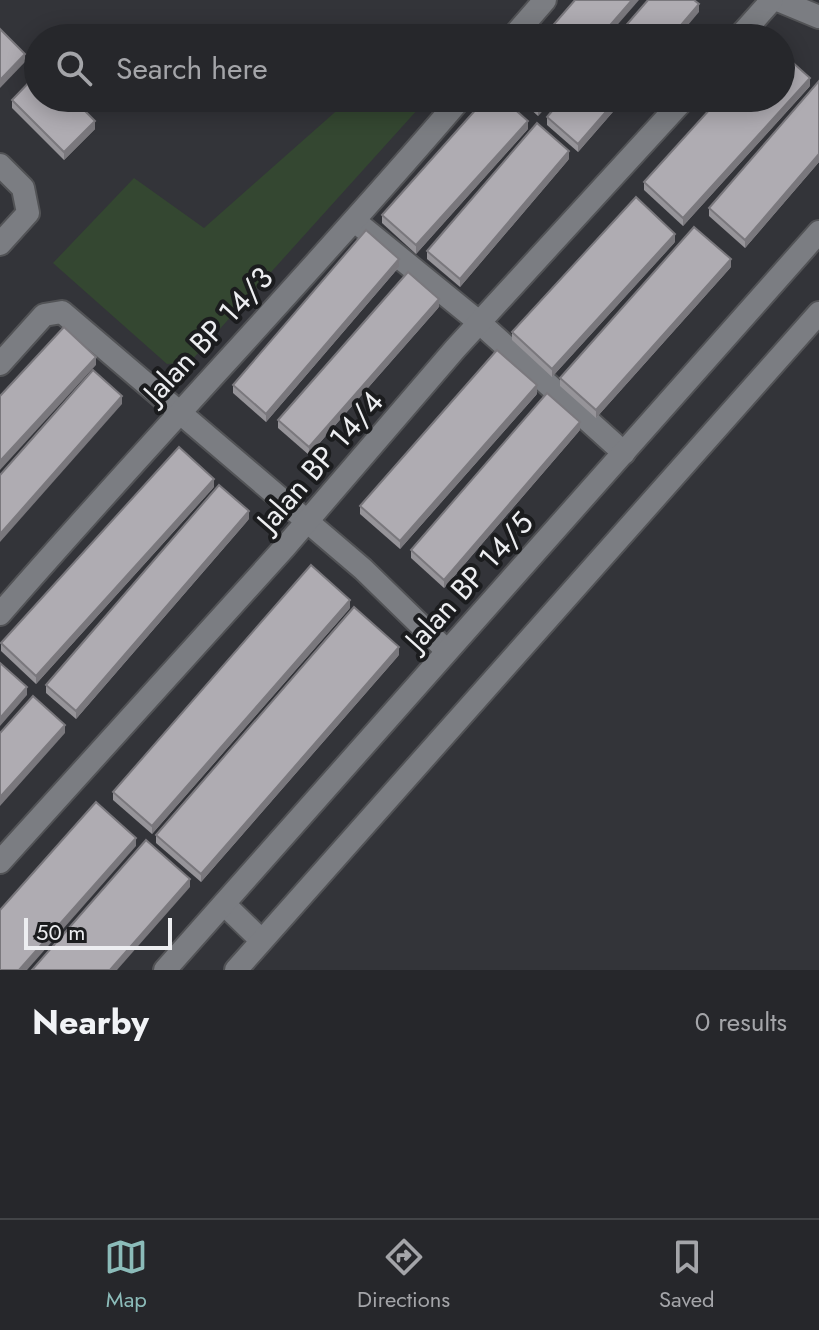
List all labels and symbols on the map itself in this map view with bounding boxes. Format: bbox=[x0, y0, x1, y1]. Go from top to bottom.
street label: Jalan BP 14/3 bbox=[131, 257, 283, 416]
street label: Jalan BP 14/4 bbox=[244, 381, 393, 544]
street label: Jalan BP 14/5 bbox=[392, 502, 543, 663]
scale bar bbox=[24, 914, 172, 950]

